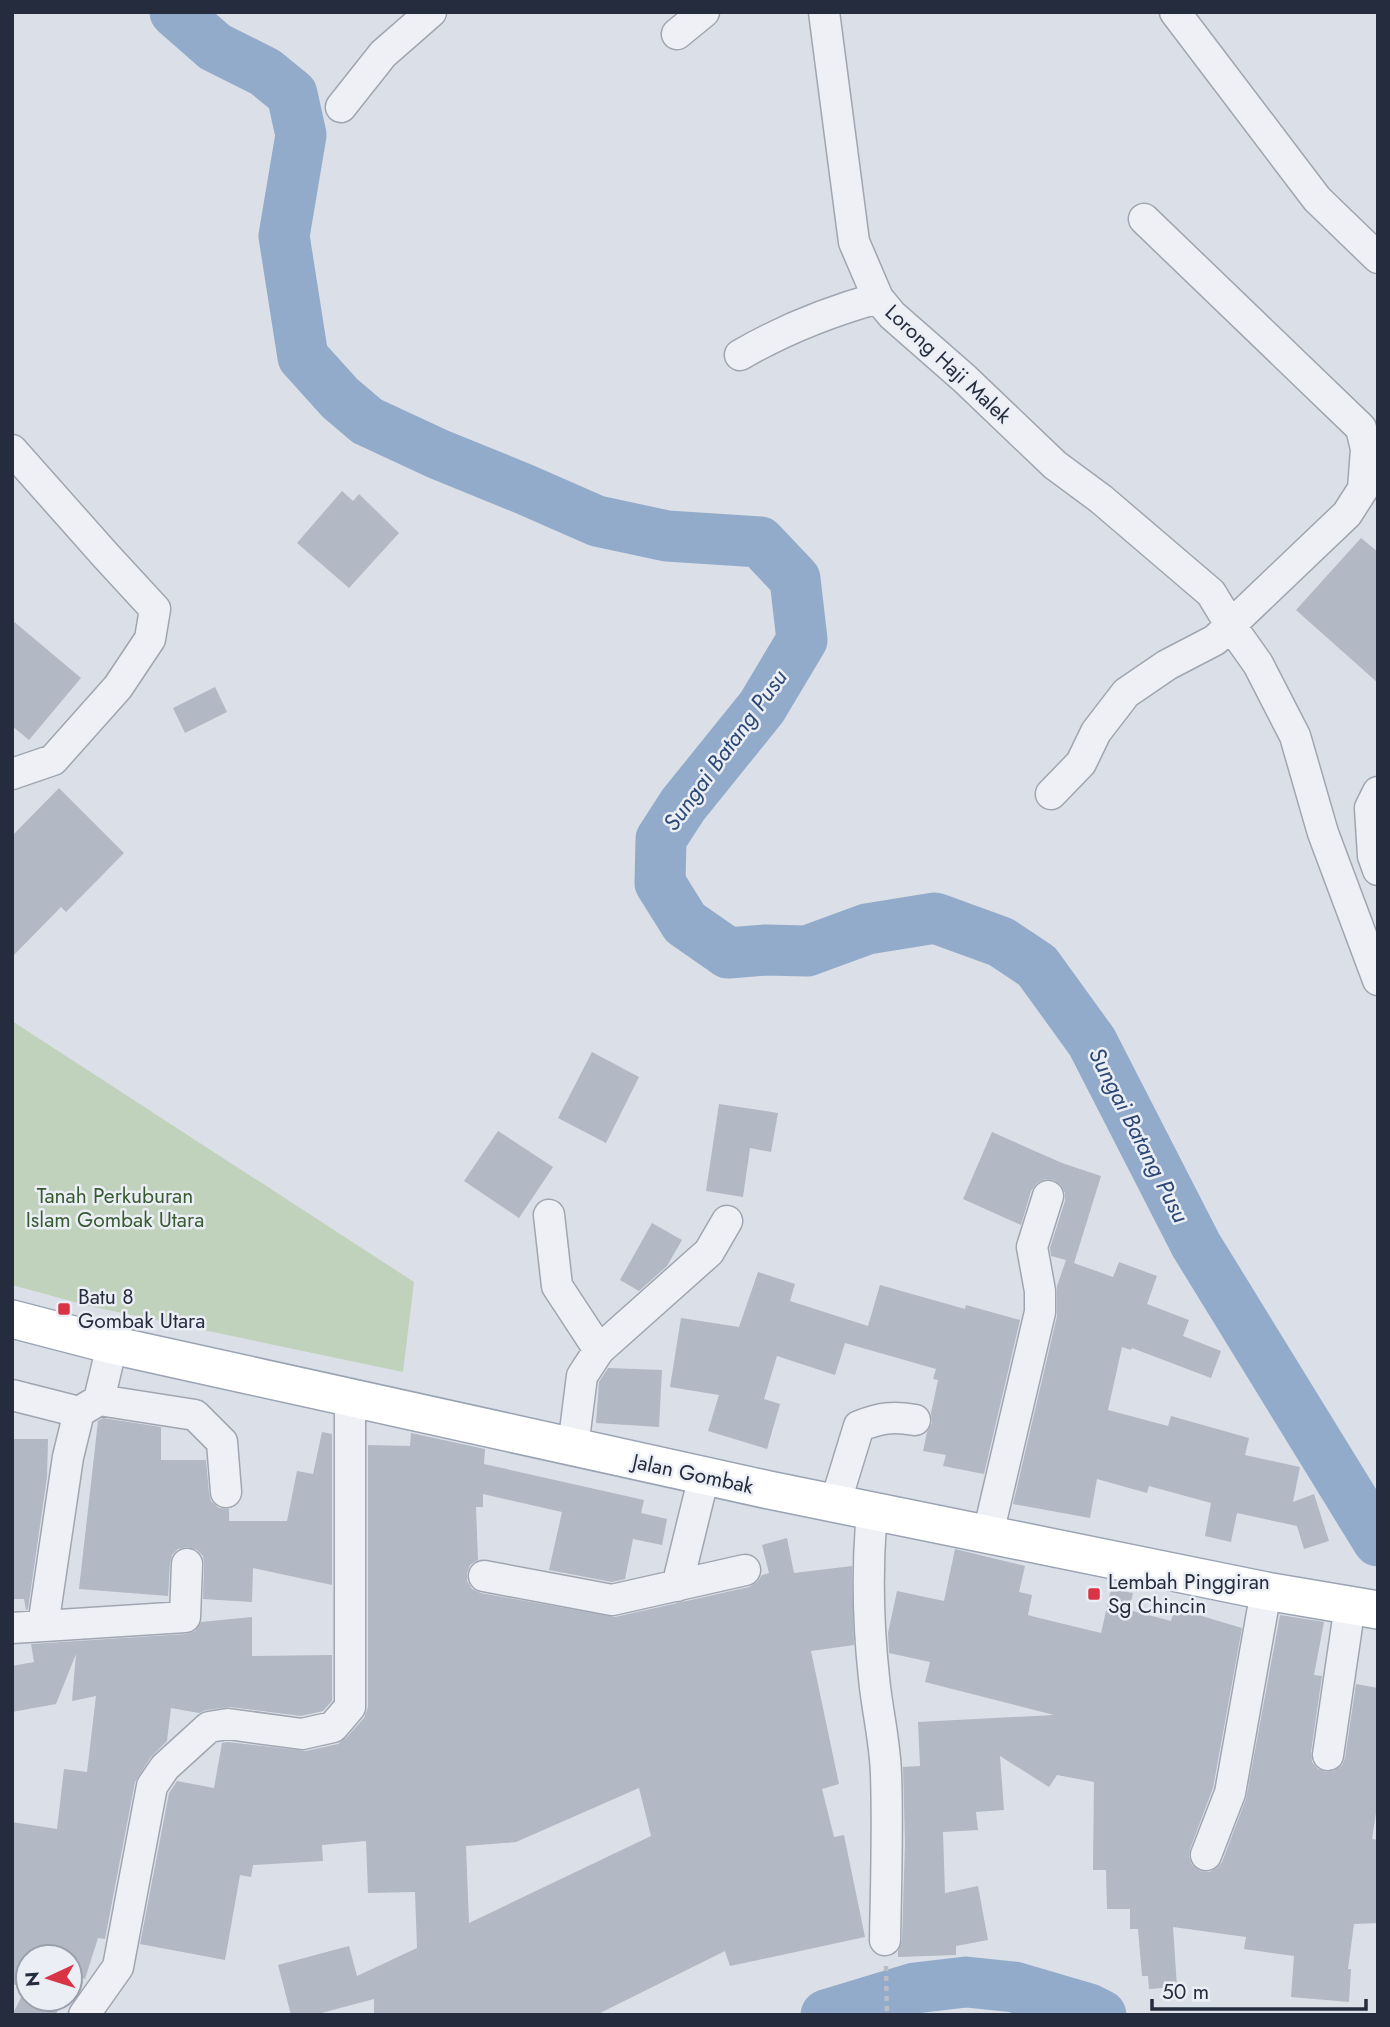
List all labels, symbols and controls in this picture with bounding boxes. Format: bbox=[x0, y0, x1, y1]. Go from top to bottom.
street label: Lorong Haji Malek bbox=[878, 298, 1018, 431]
water label: Sungai Batang Pusu bbox=[655, 662, 796, 838]
water label: Sungai Batang Pusu bbox=[1080, 1041, 1198, 1229]
park label: Tanah Perkuburan Islam Gombak Utara bbox=[26, 1181, 204, 1235]
place label: Batu 8 Gombak Utara bbox=[78, 1282, 205, 1336]
marker: Batu 8 Gombak Utara bbox=[56, 1301, 72, 1317]
street label: Jalan Gombak bbox=[627, 1446, 757, 1502]
place label: Lembah Pinggiran Sg Chincin bbox=[1108, 1567, 1270, 1621]
marker: Lembah Pinggiran Sg Chincin bbox=[1086, 1586, 1102, 1602]
north arrow bbox=[14, 1943, 84, 2013]
scale bar bbox=[1152, 1968, 1366, 2012]
text: N bbox=[19, 1971, 47, 1988]
text: 50 m bbox=[1162, 1977, 1209, 2007]

